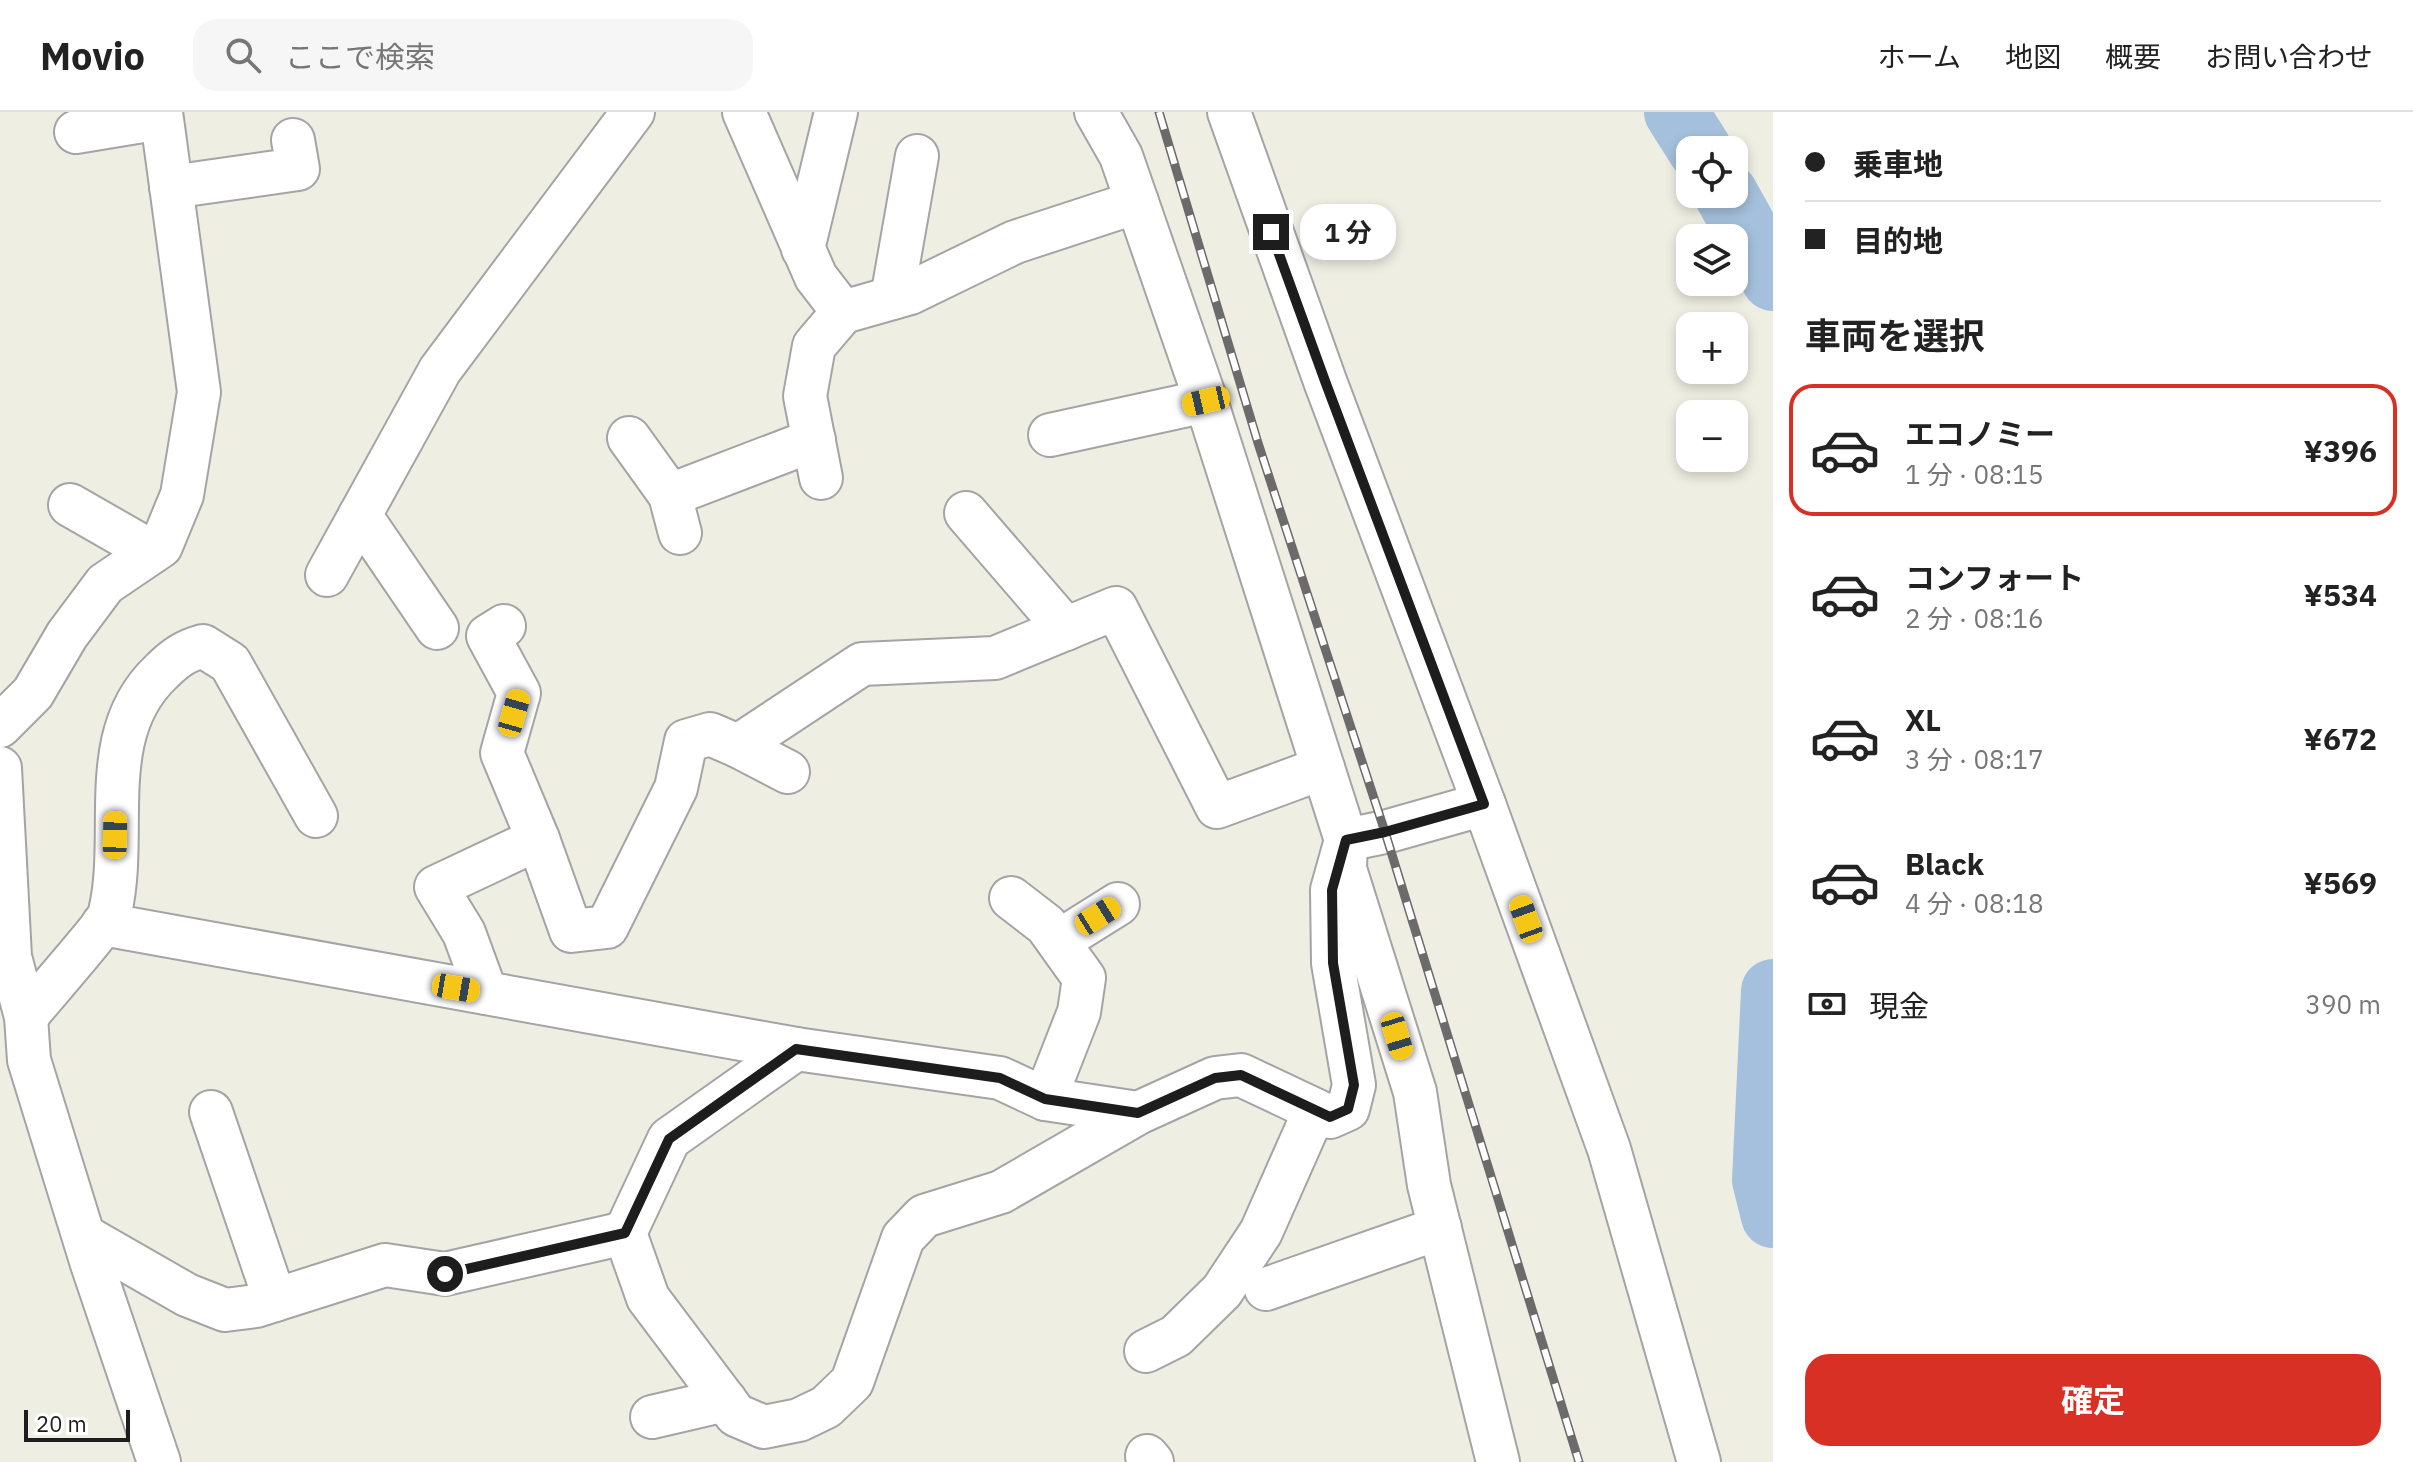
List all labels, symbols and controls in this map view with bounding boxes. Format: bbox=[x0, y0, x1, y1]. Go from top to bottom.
search box bbox=[193, 19, 753, 91]
text: Movio bbox=[40, 31, 145, 80]
icon: search bbox=[221, 33, 265, 77]
text: ここで検索 bbox=[285, 37, 435, 76]
text: ホーム bbox=[1878, 38, 1961, 75]
text: 地図 bbox=[2005, 38, 2061, 75]
text: 概要 bbox=[2105, 38, 2161, 75]
text: お問い合わせ bbox=[2205, 38, 2373, 75]
map controls bbox=[1676, 136, 1748, 472]
button: locate bbox=[1676, 136, 1748, 208]
text: 乗車地 bbox=[1853, 144, 1943, 183]
callout: 1 分 bbox=[1299, 204, 1395, 260]
route end bbox=[1253, 214, 1289, 250]
text: 1 分 bbox=[1324, 215, 1372, 249]
text: 目的地 bbox=[1853, 221, 1943, 260]
button: layers bbox=[1676, 224, 1748, 296]
button: + bbox=[1676, 312, 1748, 384]
text: 車両を選択 bbox=[1805, 312, 1985, 359]
car bbox=[1180, 384, 1232, 418]
button: − bbox=[1676, 400, 1748, 472]
icon: car bbox=[1809, 414, 1881, 486]
text: エコノミー bbox=[1905, 414, 2055, 453]
text: ¥396 bbox=[2304, 431, 2377, 470]
text: 1 分 · 08:15 bbox=[1905, 457, 2043, 491]
icon: car bbox=[1809, 558, 1881, 630]
text: コンフォート bbox=[1905, 558, 2084, 597]
text: ¥534 bbox=[2304, 575, 2377, 614]
text: 2 分 · 08:16 bbox=[1905, 601, 2043, 635]
car bbox=[496, 687, 532, 739]
text: XL bbox=[1905, 700, 1941, 739]
icon: car bbox=[1809, 702, 1881, 774]
text: ¥672 bbox=[2304, 719, 2377, 758]
text: 3 分 · 08:17 bbox=[1905, 742, 2043, 776]
car bbox=[103, 811, 127, 859]
text: Black bbox=[1905, 844, 1984, 883]
icon: car bbox=[1809, 846, 1881, 918]
text: ¥569 bbox=[2304, 863, 2377, 902]
text: 4 分 · 08:18 bbox=[1905, 886, 2043, 920]
car bbox=[1507, 892, 1545, 946]
car bbox=[1071, 893, 1125, 939]
car bbox=[430, 972, 482, 1004]
icon: cash bbox=[1805, 982, 1849, 1026]
text: 現金 bbox=[1869, 986, 1929, 1025]
text: 390 m bbox=[2305, 987, 2381, 1021]
car bbox=[1379, 1010, 1415, 1062]
route start bbox=[427, 1256, 463, 1292]
button: 確定 bbox=[1805, 1354, 2381, 1446]
scale bar bbox=[24, 1406, 130, 1442]
text: 20 m bbox=[36, 1409, 87, 1438]

